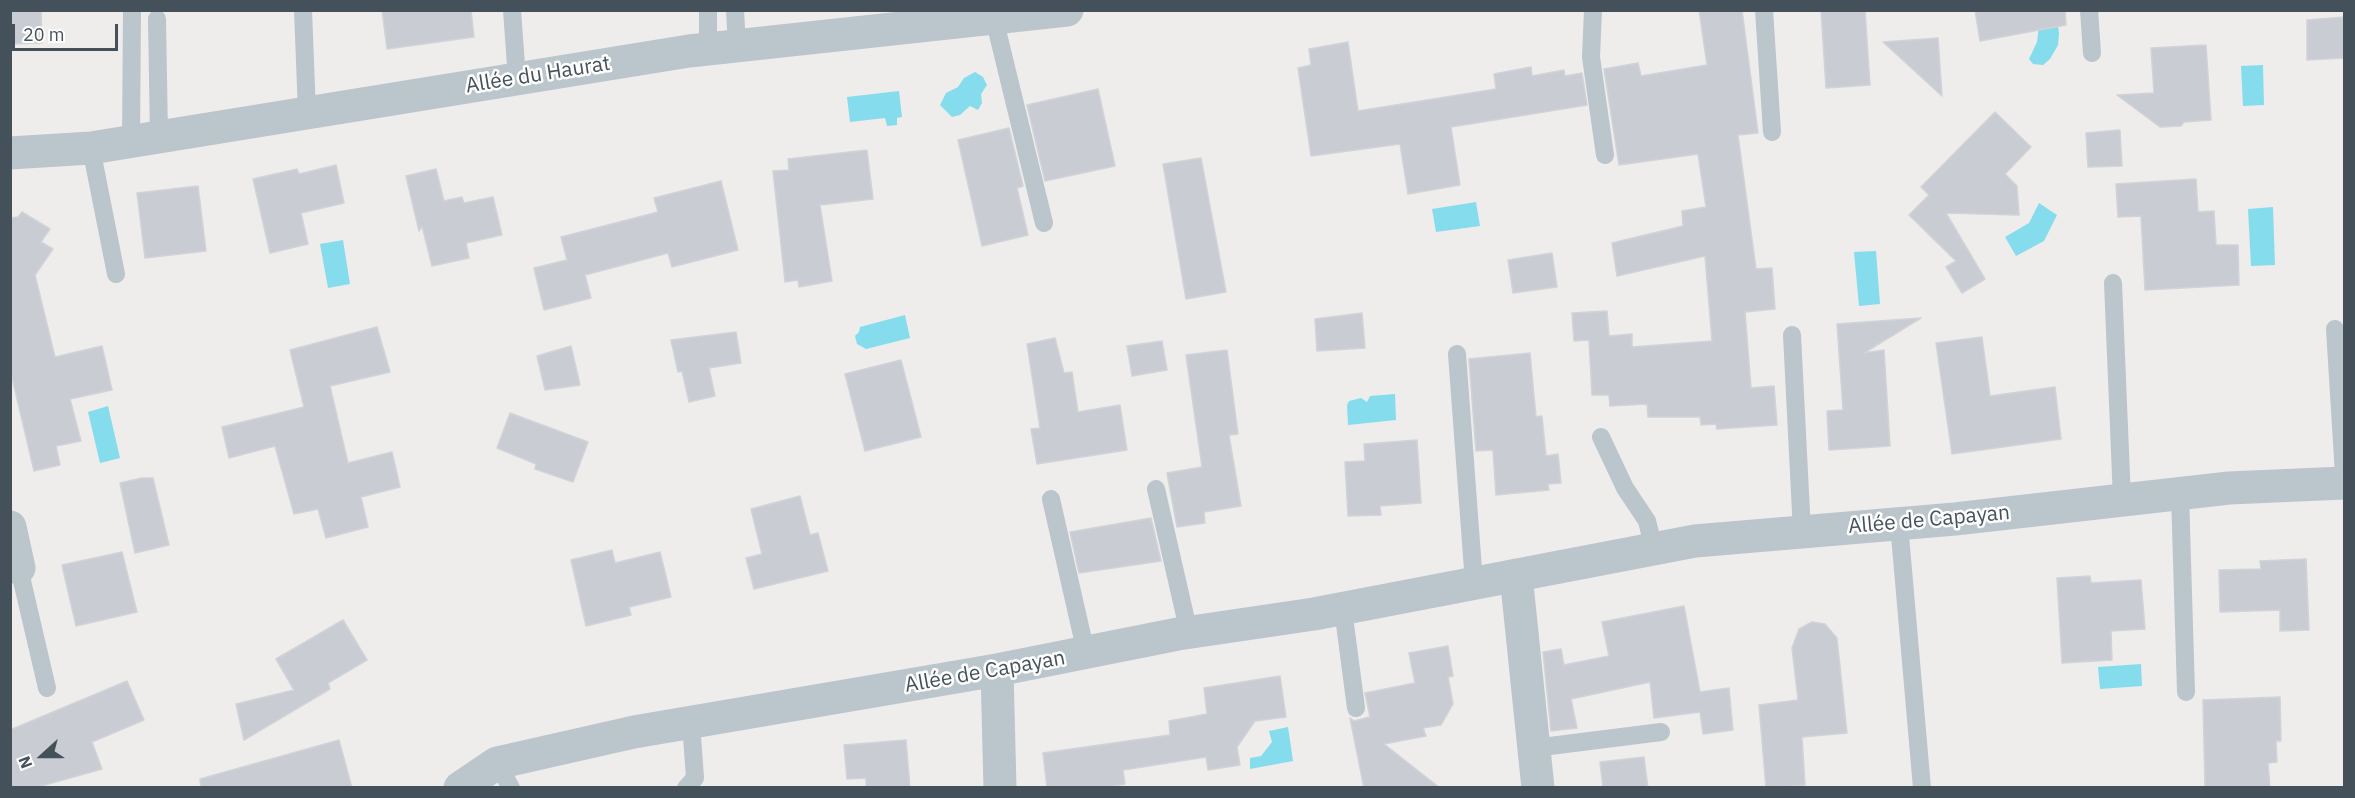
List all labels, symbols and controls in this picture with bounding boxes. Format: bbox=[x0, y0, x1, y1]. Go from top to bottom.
scale bar bbox=[15, 12, 122, 50]
text: 20 m bbox=[23, 23, 65, 46]
street label: Allée du Haurat bbox=[464, 51, 612, 99]
street label: Allée de Capayan bbox=[1847, 500, 2011, 540]
street label: Allée de Capayan bbox=[903, 645, 1067, 699]
north arrow bbox=[12, 726, 72, 786]
text: N bbox=[14, 753, 37, 771]

